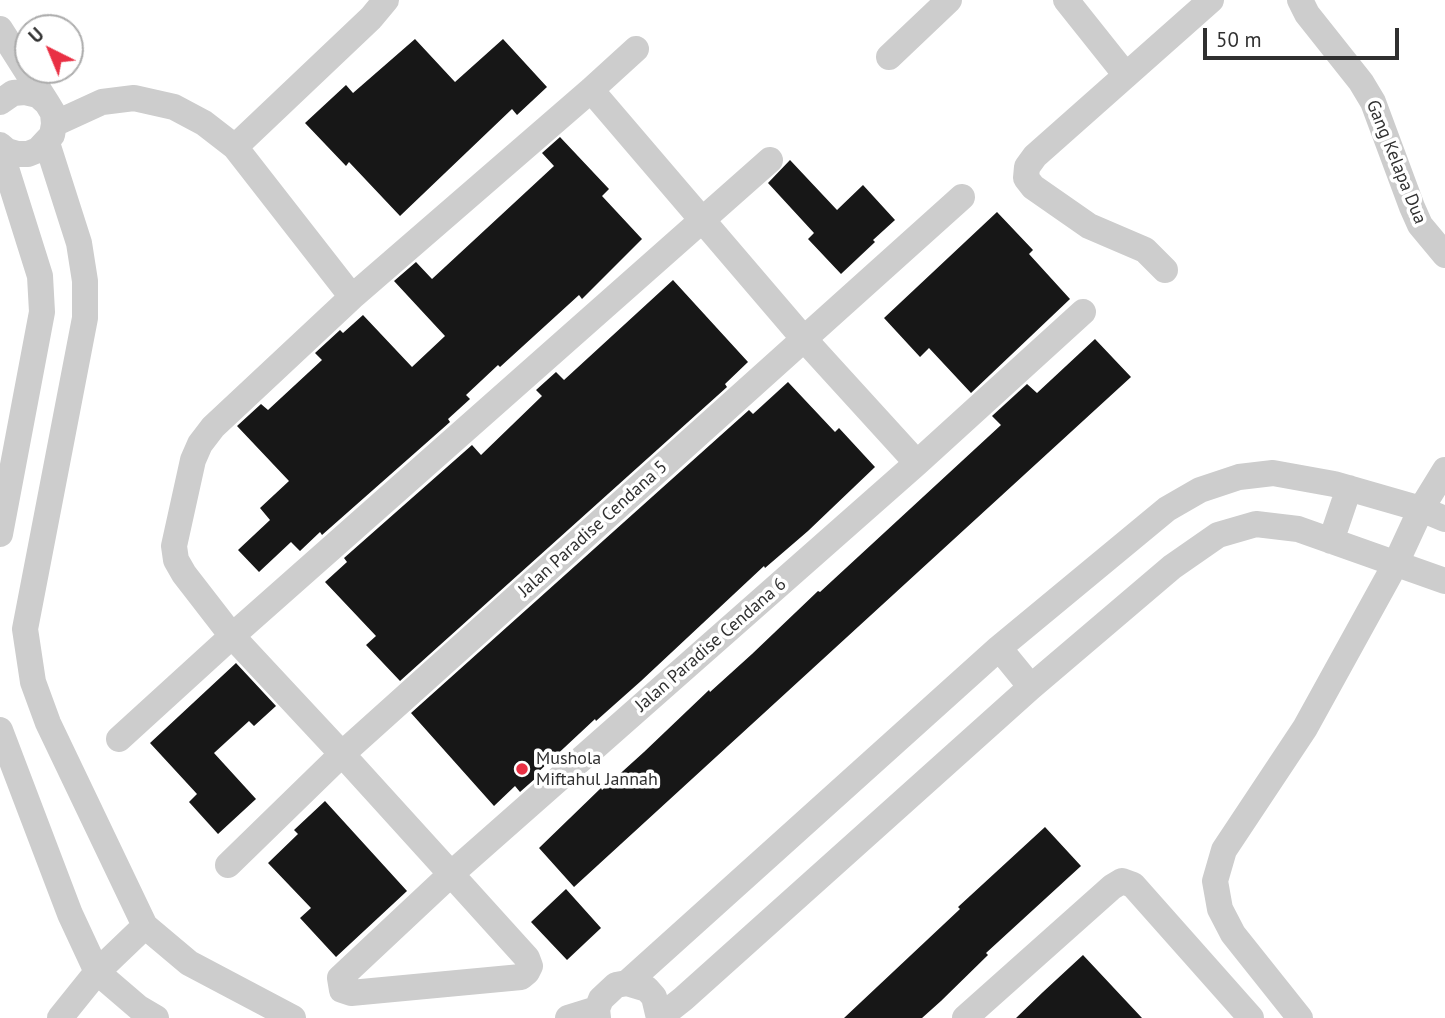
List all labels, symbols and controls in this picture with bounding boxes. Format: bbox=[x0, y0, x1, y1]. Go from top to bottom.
north arrow bbox=[14, 14, 84, 84]
scale bar bbox=[1207, 14, 1403, 58]
text: U bbox=[23, 22, 49, 48]
text: 50 m bbox=[1216, 26, 1262, 53]
street label: Gang Kelapa Dua bbox=[1361, 97, 1431, 227]
street label: Jalan Paradise Cendana 5 bbox=[514, 456, 672, 602]
street label: Jalan Paradise Cendana 6 bbox=[631, 574, 791, 716]
place label: Mushola Miftahul Jannah bbox=[536, 748, 658, 790]
marker: Mushola Miftahul Jannah bbox=[514, 761, 530, 777]

